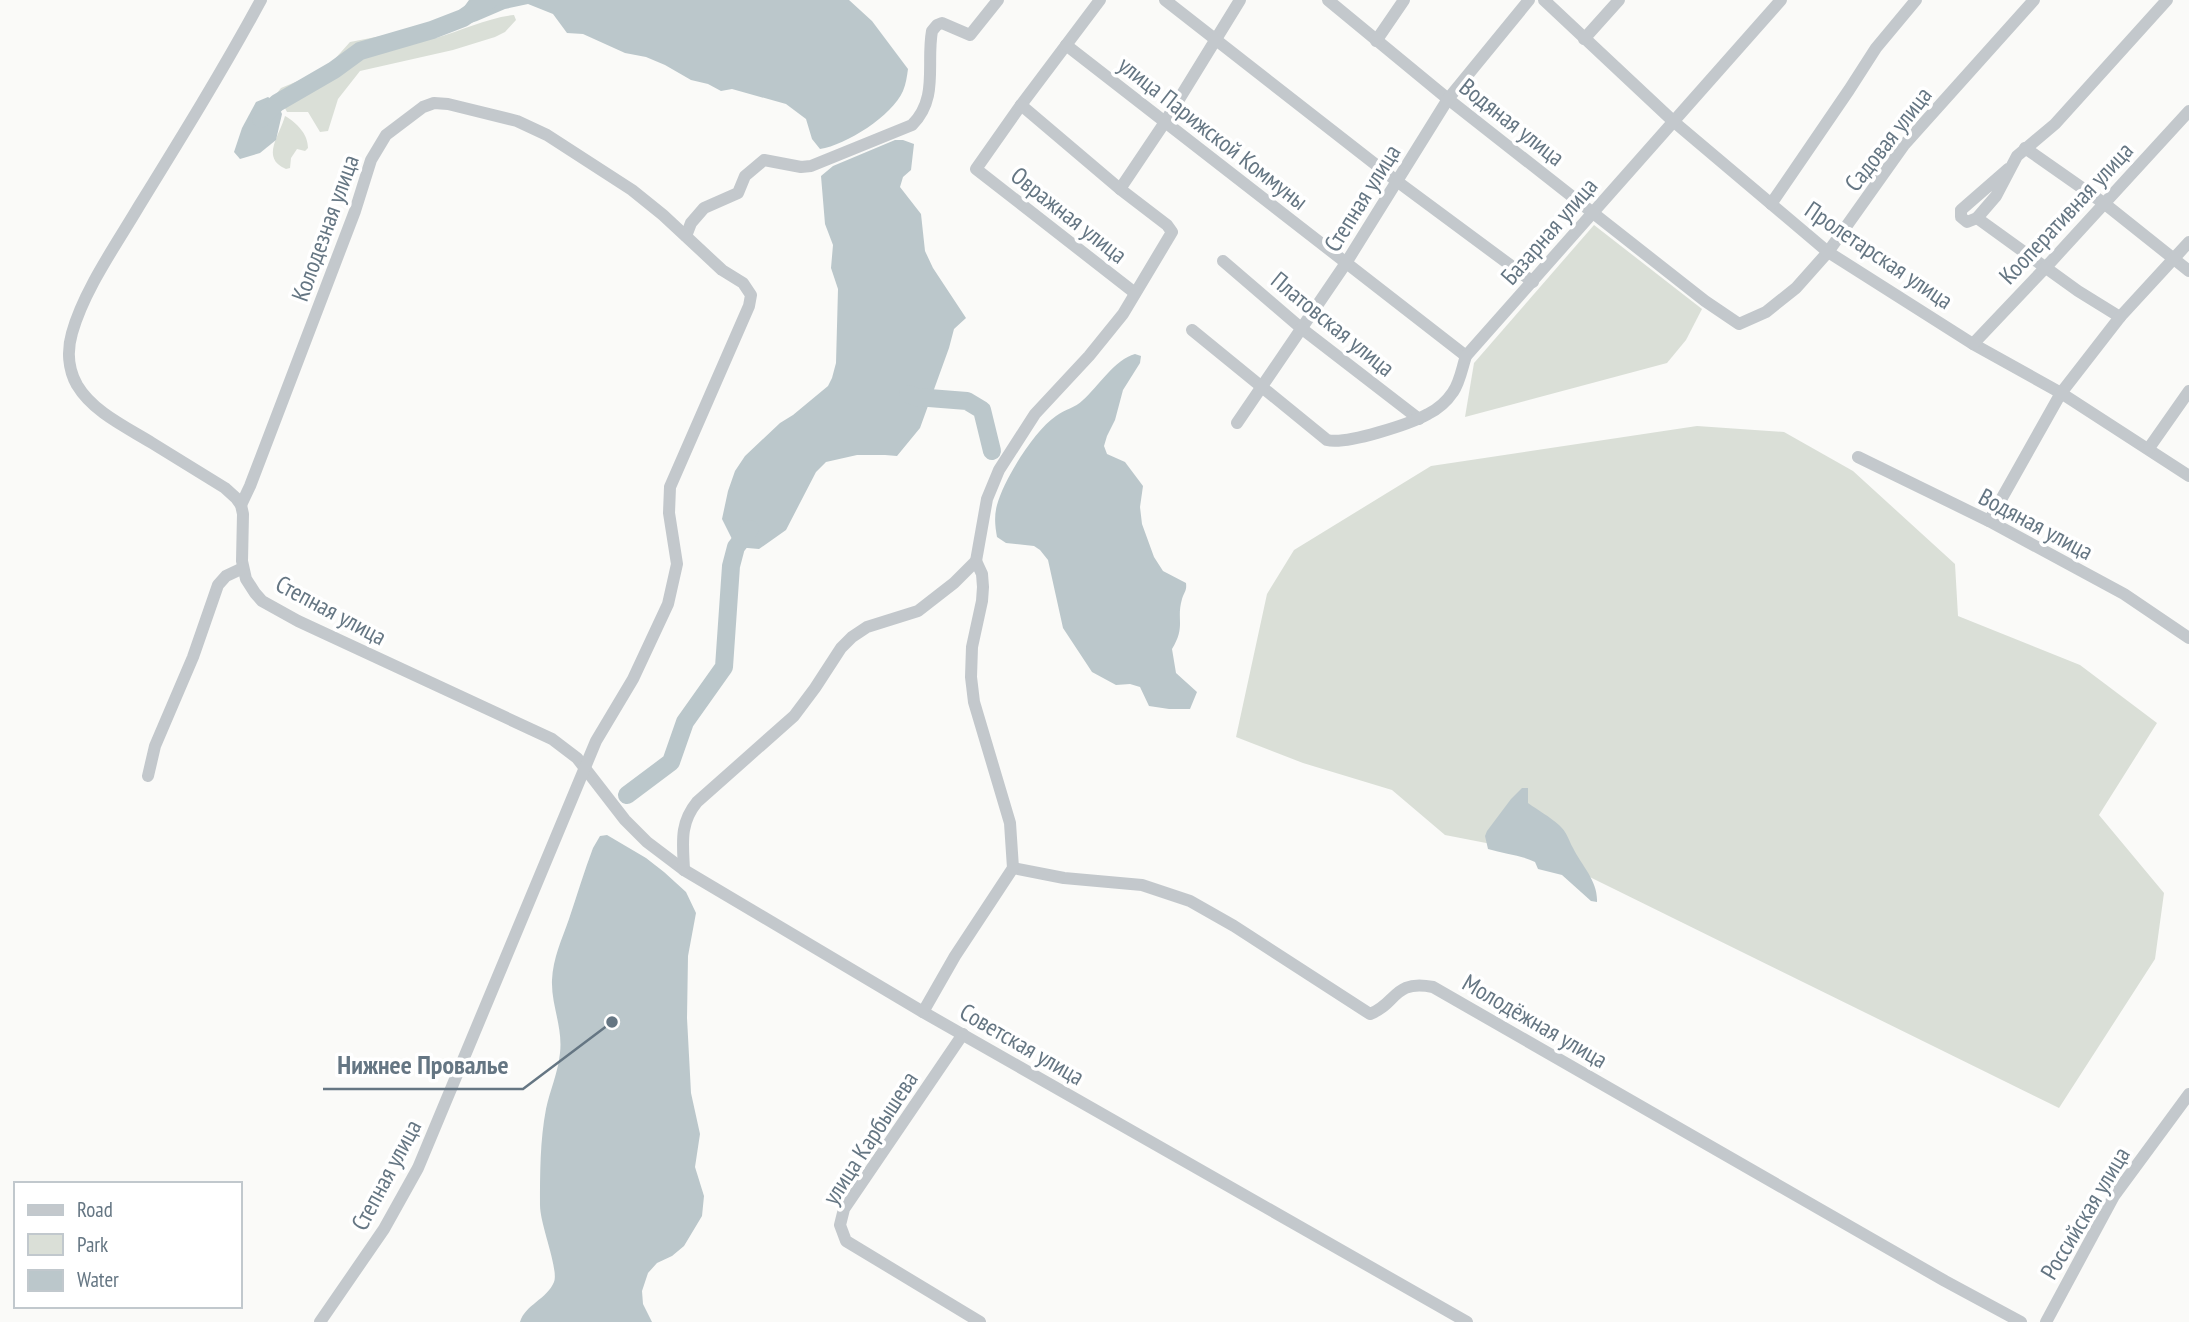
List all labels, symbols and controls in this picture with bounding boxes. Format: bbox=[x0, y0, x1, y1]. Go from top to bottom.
street label: улица Парижской Коммуны bbox=[1112, 49, 1314, 217]
street label: Водяная улица bbox=[1453, 71, 1571, 173]
street label: Садовая улица bbox=[1838, 81, 1938, 197]
street label: Кооперативная улица bbox=[1992, 135, 2140, 291]
street label: Степная улица bbox=[1317, 139, 1407, 257]
street label: Колодезная улица bbox=[284, 151, 366, 305]
street label: Овражная улица bbox=[1005, 160, 1133, 270]
street label: Базарная улица bbox=[1494, 171, 1604, 291]
street label: Пролетарская улица bbox=[1799, 194, 1959, 316]
street label: Платовская улица bbox=[1265, 265, 1401, 383]
street label: Водяная улица bbox=[1974, 481, 2098, 567]
street label: Степная улица bbox=[270, 568, 392, 652]
street label: Молодёжная улица bbox=[1457, 967, 1613, 1075]
street label: Советская улица bbox=[954, 996, 1090, 1092]
callout: Нижнее Провалье bbox=[323, 1042, 523, 1089]
text: Нижнее Провалье bbox=[337, 1048, 509, 1081]
street label: улица Карбышева bbox=[815, 1065, 925, 1211]
street label: Степная улица bbox=[344, 1114, 428, 1236]
street label: Российская улица bbox=[2033, 1141, 2137, 1285]
legend bbox=[14, 1182, 242, 1308]
text: Road bbox=[77, 1196, 113, 1223]
text: Park bbox=[77, 1231, 108, 1258]
text: Water bbox=[77, 1266, 119, 1293]

